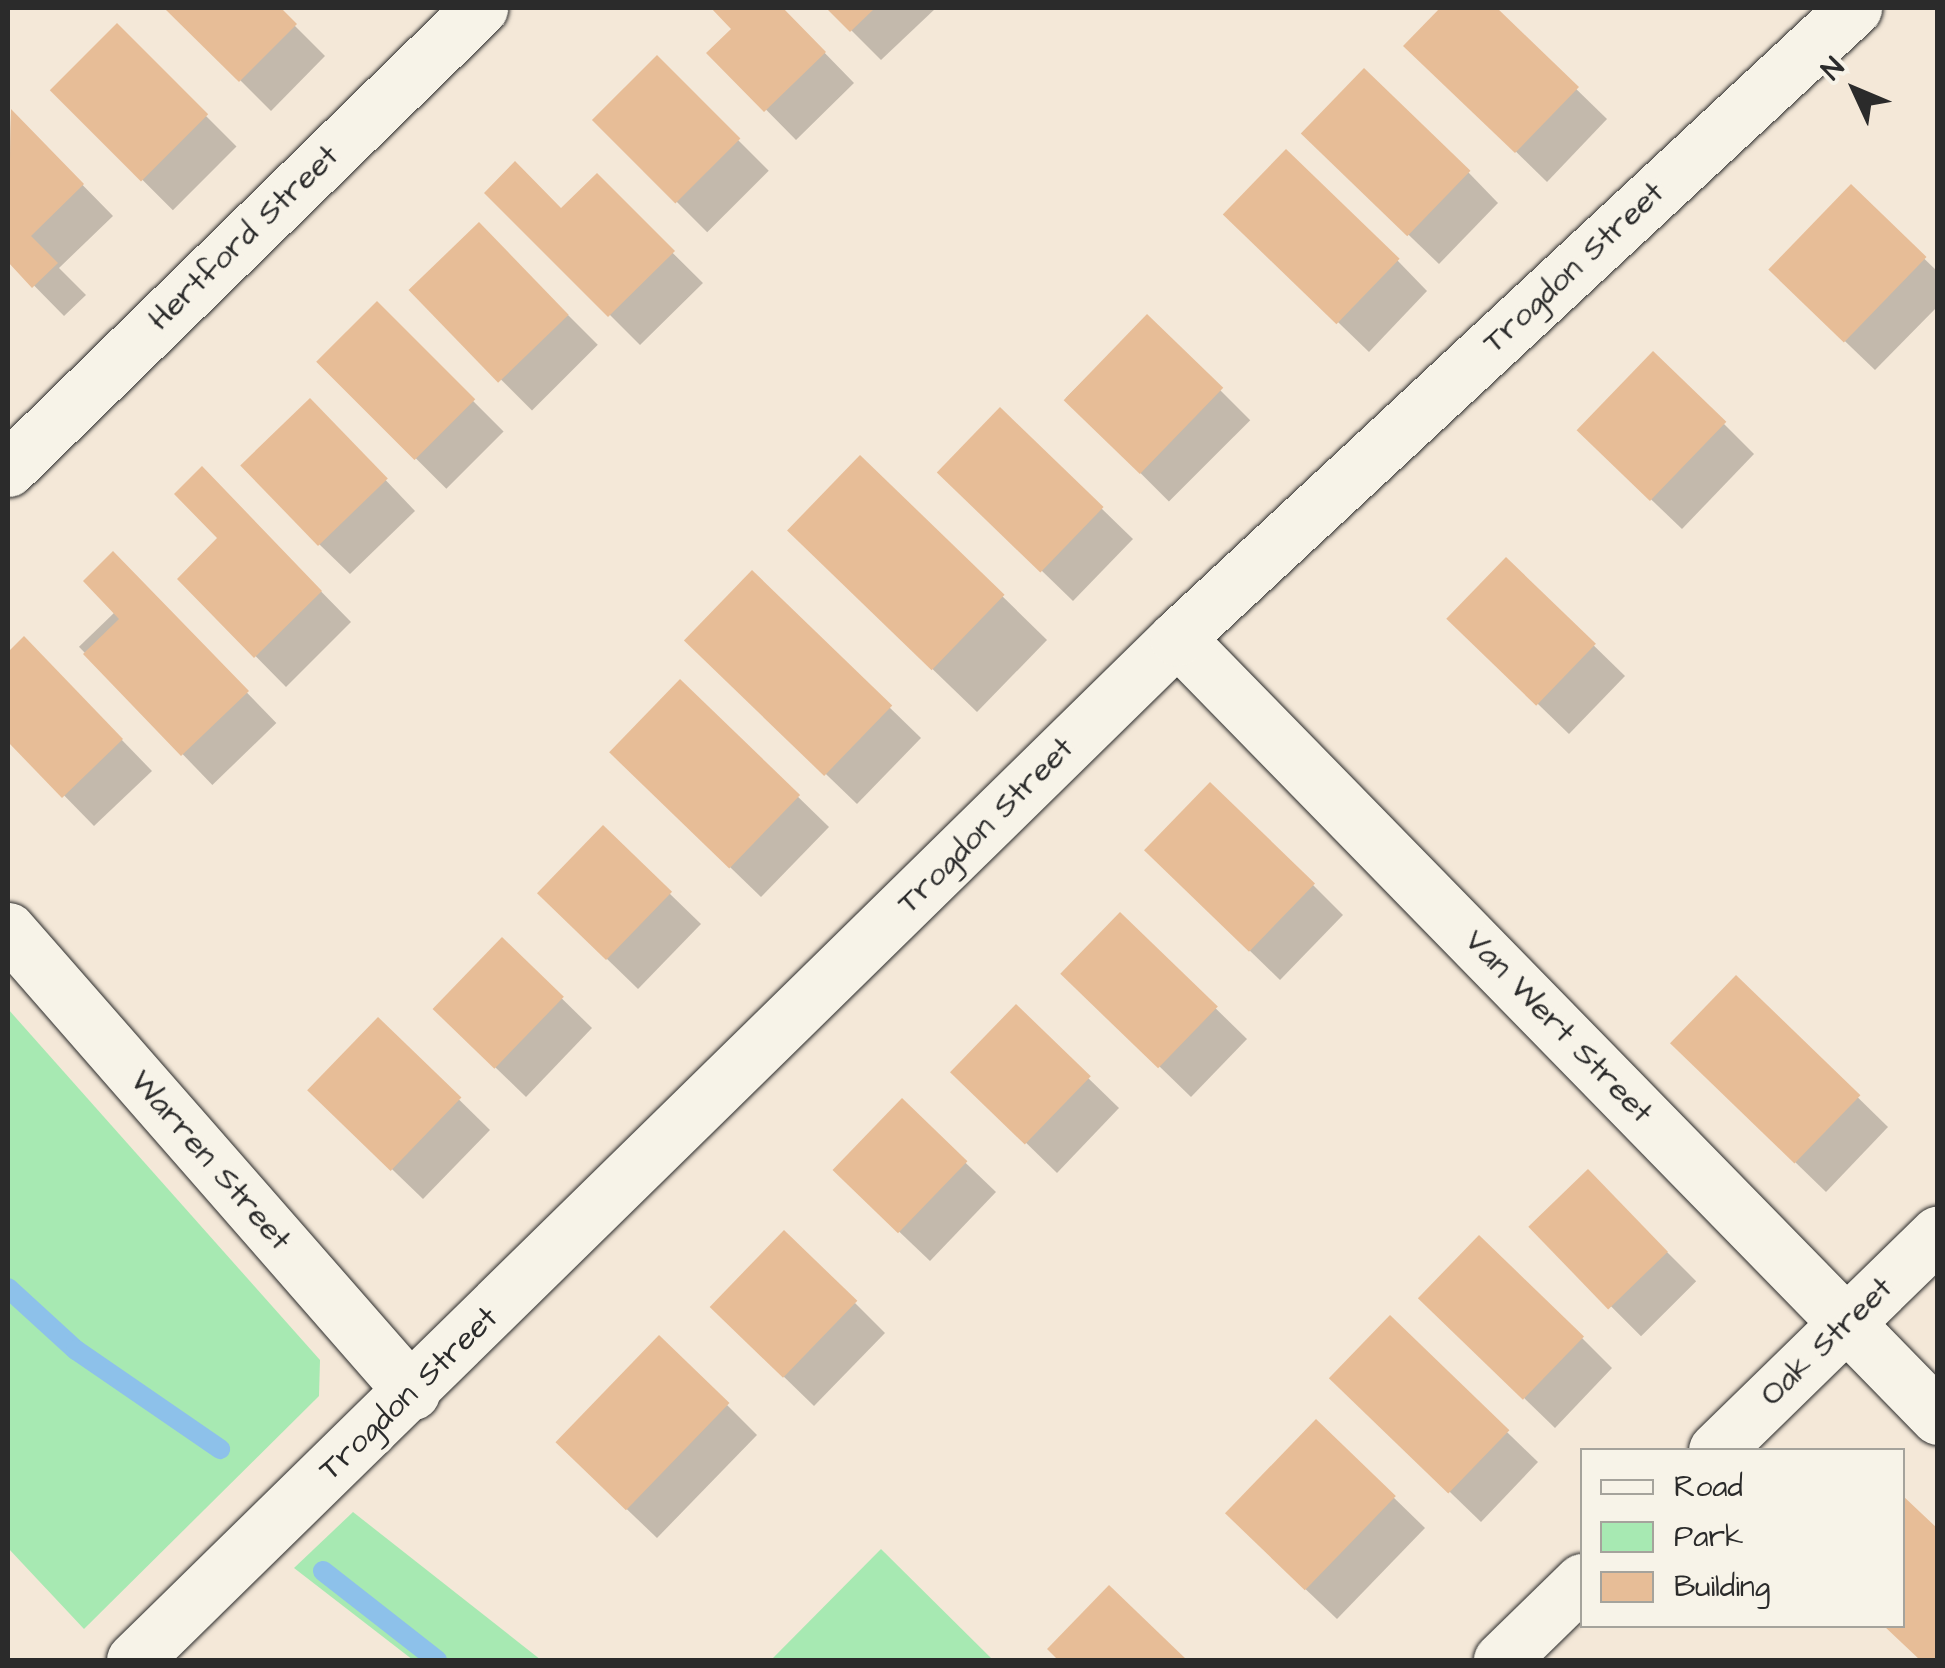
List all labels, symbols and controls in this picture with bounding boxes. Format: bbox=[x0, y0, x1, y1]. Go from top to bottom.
north arrow bbox=[1805, 40, 1905, 140]
text: N bbox=[1813, 49, 1853, 89]
street label: Hertford Street bbox=[141, 137, 347, 339]
street label: Trogdon Street bbox=[1475, 174, 1673, 362]
street label: Trogdon Street bbox=[890, 730, 1082, 922]
street label: Van Wert Street bbox=[1456, 922, 1660, 1132]
street label: Warren Street bbox=[121, 1063, 299, 1259]
street label: Oak Street bbox=[1753, 1270, 1901, 1414]
street label: Trogdon Street bbox=[311, 1299, 507, 1489]
legend bbox=[1580, 1448, 1905, 1628]
text: Road bbox=[1674, 1466, 1743, 1508]
text: Park bbox=[1674, 1516, 1743, 1558]
text: Building bbox=[1674, 1566, 1770, 1608]

